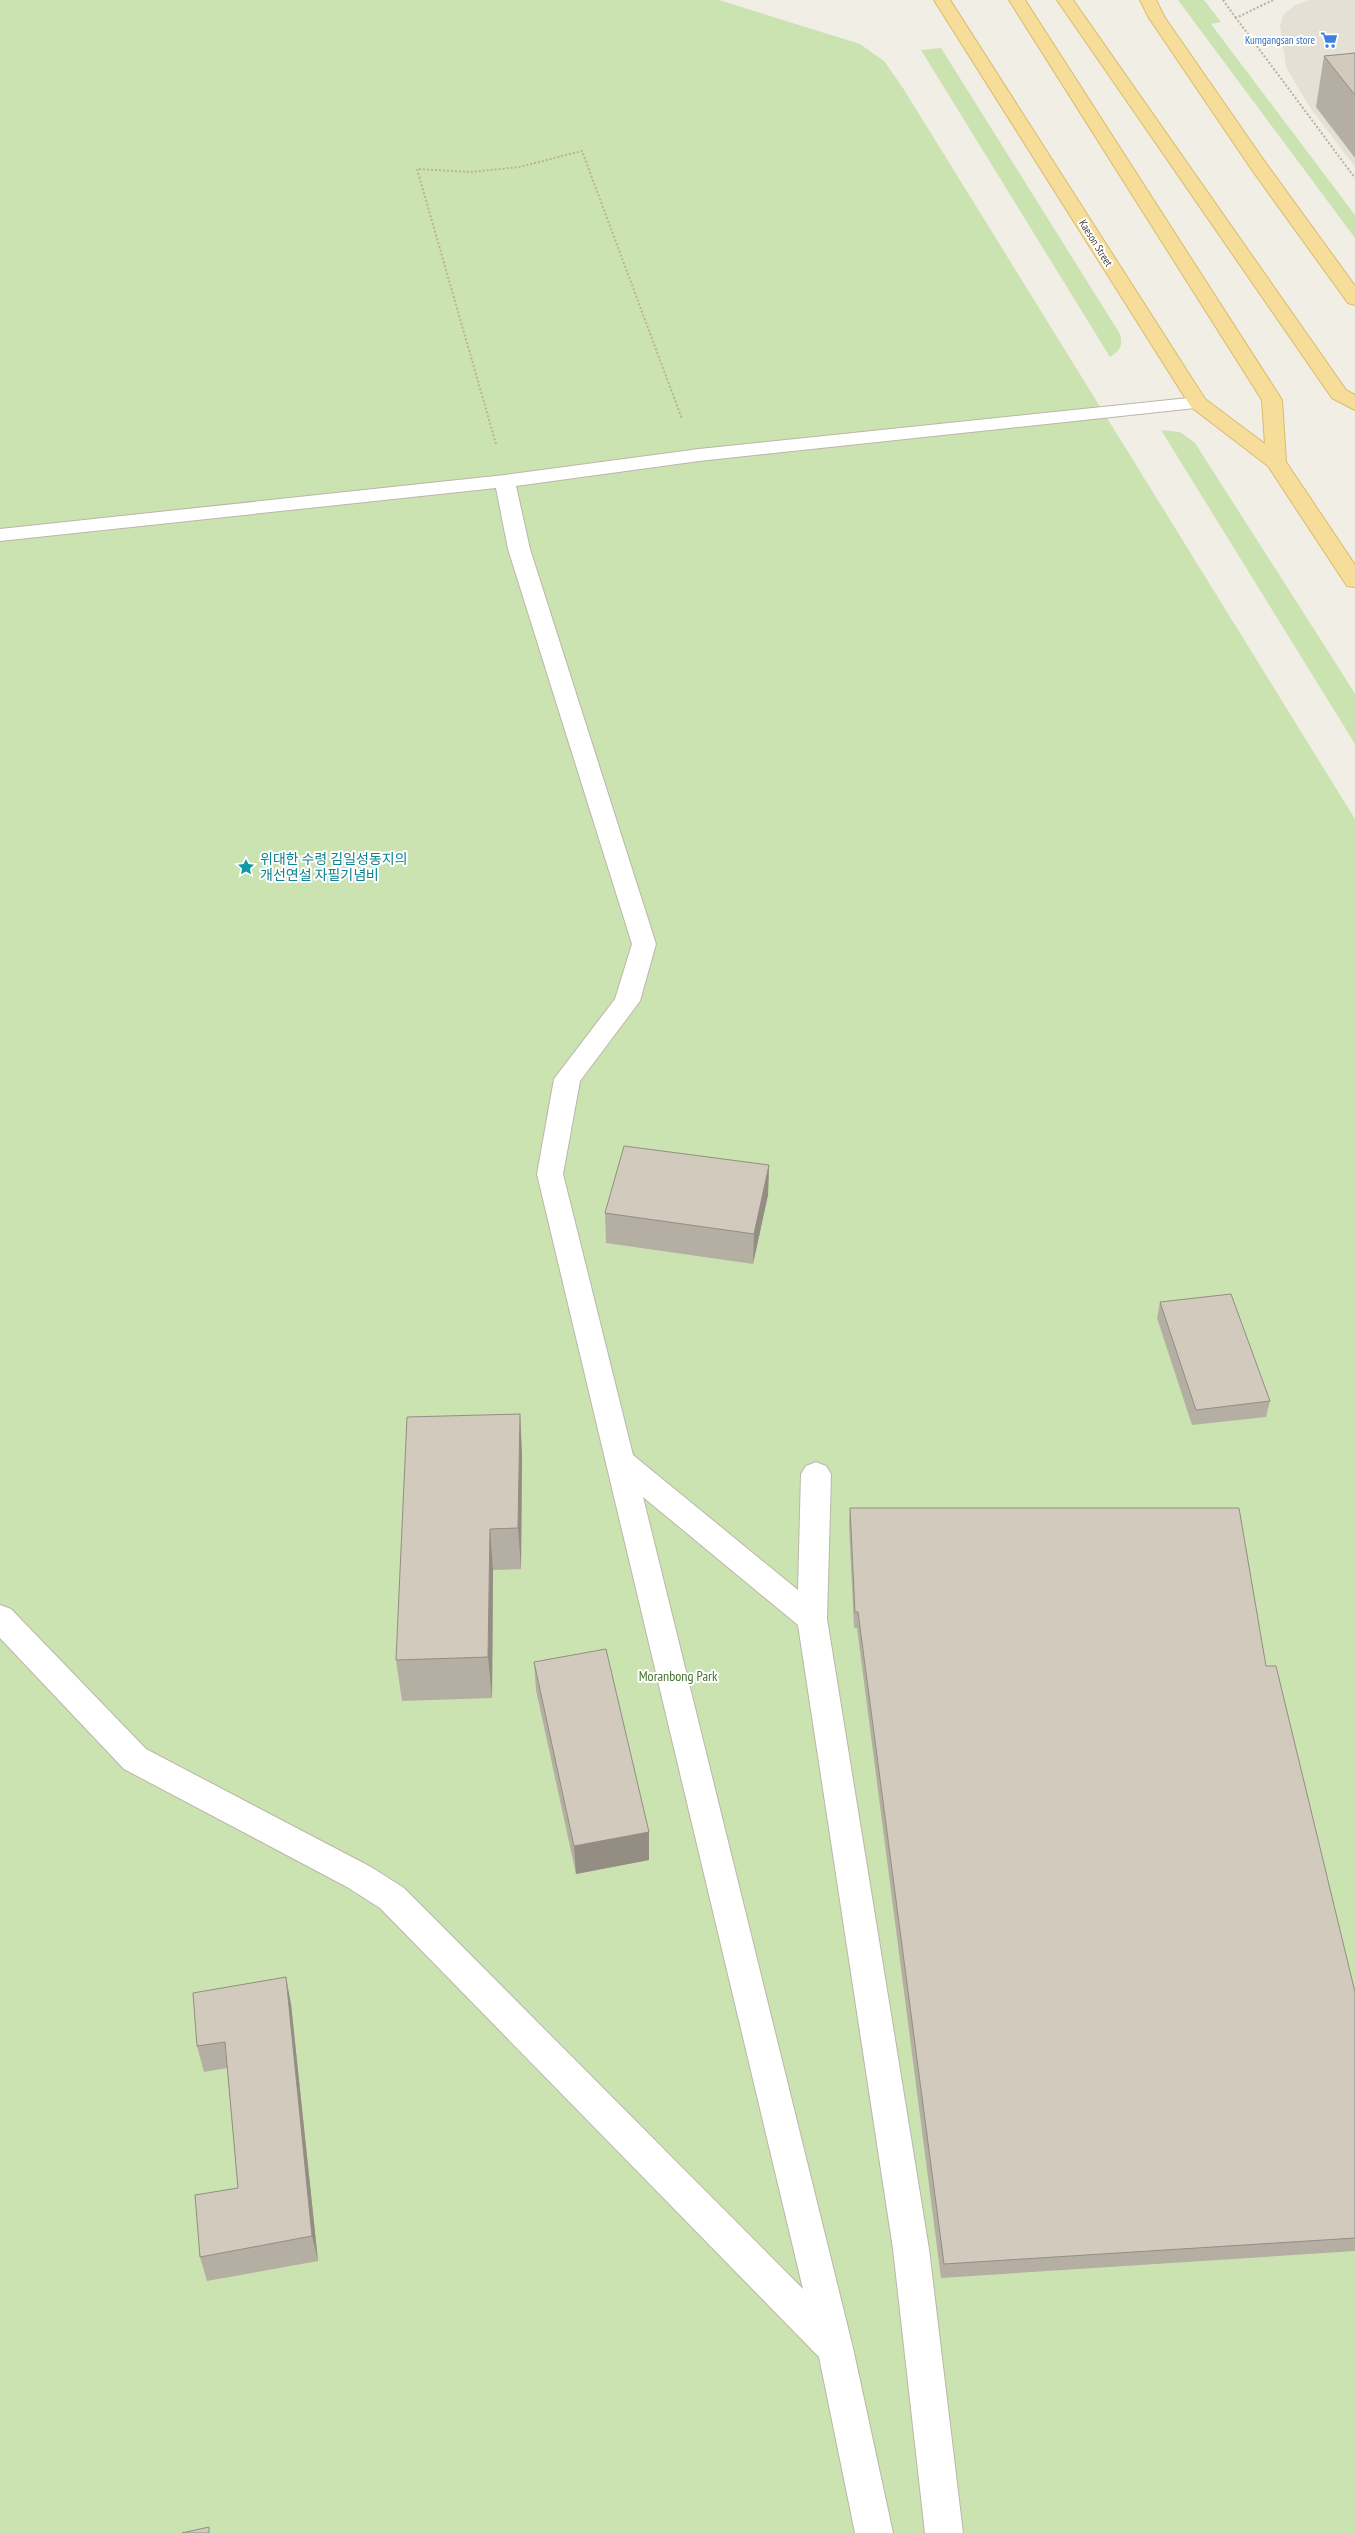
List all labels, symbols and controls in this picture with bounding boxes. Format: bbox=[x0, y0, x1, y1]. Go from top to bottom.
supermarket icon: Kumgangsan store bbox=[1319, 30, 1339, 50]
place label: Kumgangsan store bbox=[1245, 33, 1315, 47]
street label: Kaeson Street bbox=[1076, 217, 1116, 269]
place label: 위대한 수령 김일성동지의 개선연설 자필기념비 bbox=[260, 850, 408, 884]
place icon: 위대한 수령 김일성동지의 개선연설 자필기념비 bbox=[236, 857, 256, 877]
park label: Moranbong Park bbox=[639, 1667, 718, 1685]

